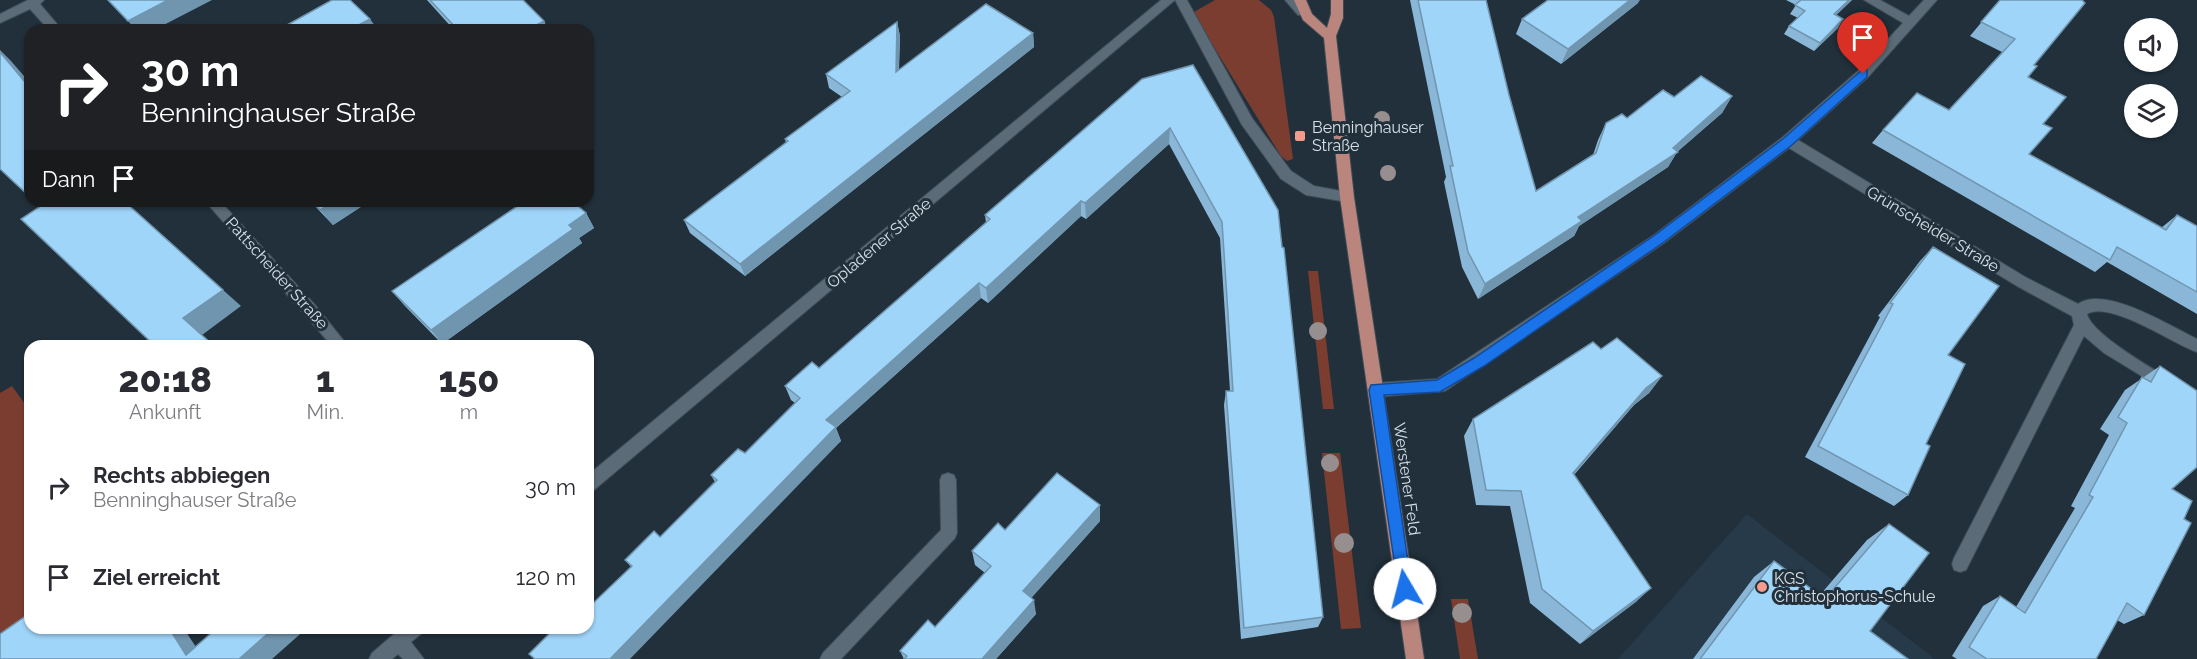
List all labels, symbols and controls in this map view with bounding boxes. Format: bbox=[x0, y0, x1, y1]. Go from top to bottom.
pin bbox=[1837, 12, 1888, 74]
map controls bbox=[2124, 18, 2178, 138]
button: sound bbox=[2124, 18, 2178, 72]
icon: arrive bbox=[1846, 21, 1879, 54]
text: 30 m bbox=[141, 47, 239, 96]
icon: right bbox=[42, 48, 120, 126]
button: layers bbox=[2124, 84, 2178, 138]
text: Benninghauser Straße bbox=[141, 97, 416, 128]
place label: Benninghauser Straße bbox=[1312, 118, 1424, 155]
marker: Benninghauser Straße bbox=[1293, 129, 1307, 143]
icon: arrive bbox=[107, 162, 140, 195]
text: Dann bbox=[42, 166, 95, 192]
street label: Grünscheider Straße bbox=[1864, 182, 2002, 276]
street label: Opladener Straße bbox=[823, 194, 935, 292]
street label: Pattscheider Straße bbox=[222, 213, 332, 333]
text: 20:18 bbox=[119, 358, 212, 400]
text: 1 bbox=[316, 358, 335, 400]
text: 150 bbox=[439, 358, 499, 400]
text: Ankunft bbox=[129, 400, 202, 424]
text: Min. bbox=[307, 400, 344, 424]
text: m bbox=[460, 400, 478, 424]
street label: Werstener Feld bbox=[1390, 421, 1424, 537]
text: Rechts abbiegen bbox=[93, 462, 270, 488]
icon: right bbox=[42, 471, 75, 504]
text: 30 m bbox=[525, 474, 576, 500]
text: Benninghauser Straße bbox=[93, 488, 297, 512]
position arrow bbox=[1373, 557, 1437, 621]
icon: arrive bbox=[42, 561, 75, 594]
text: Ziel erreicht bbox=[93, 564, 220, 590]
text: 120 m bbox=[516, 564, 576, 590]
place label: KGS Christophorus-Schule bbox=[1774, 569, 1935, 606]
marker: KGS Christophorus-Schule bbox=[1755, 580, 1769, 594]

